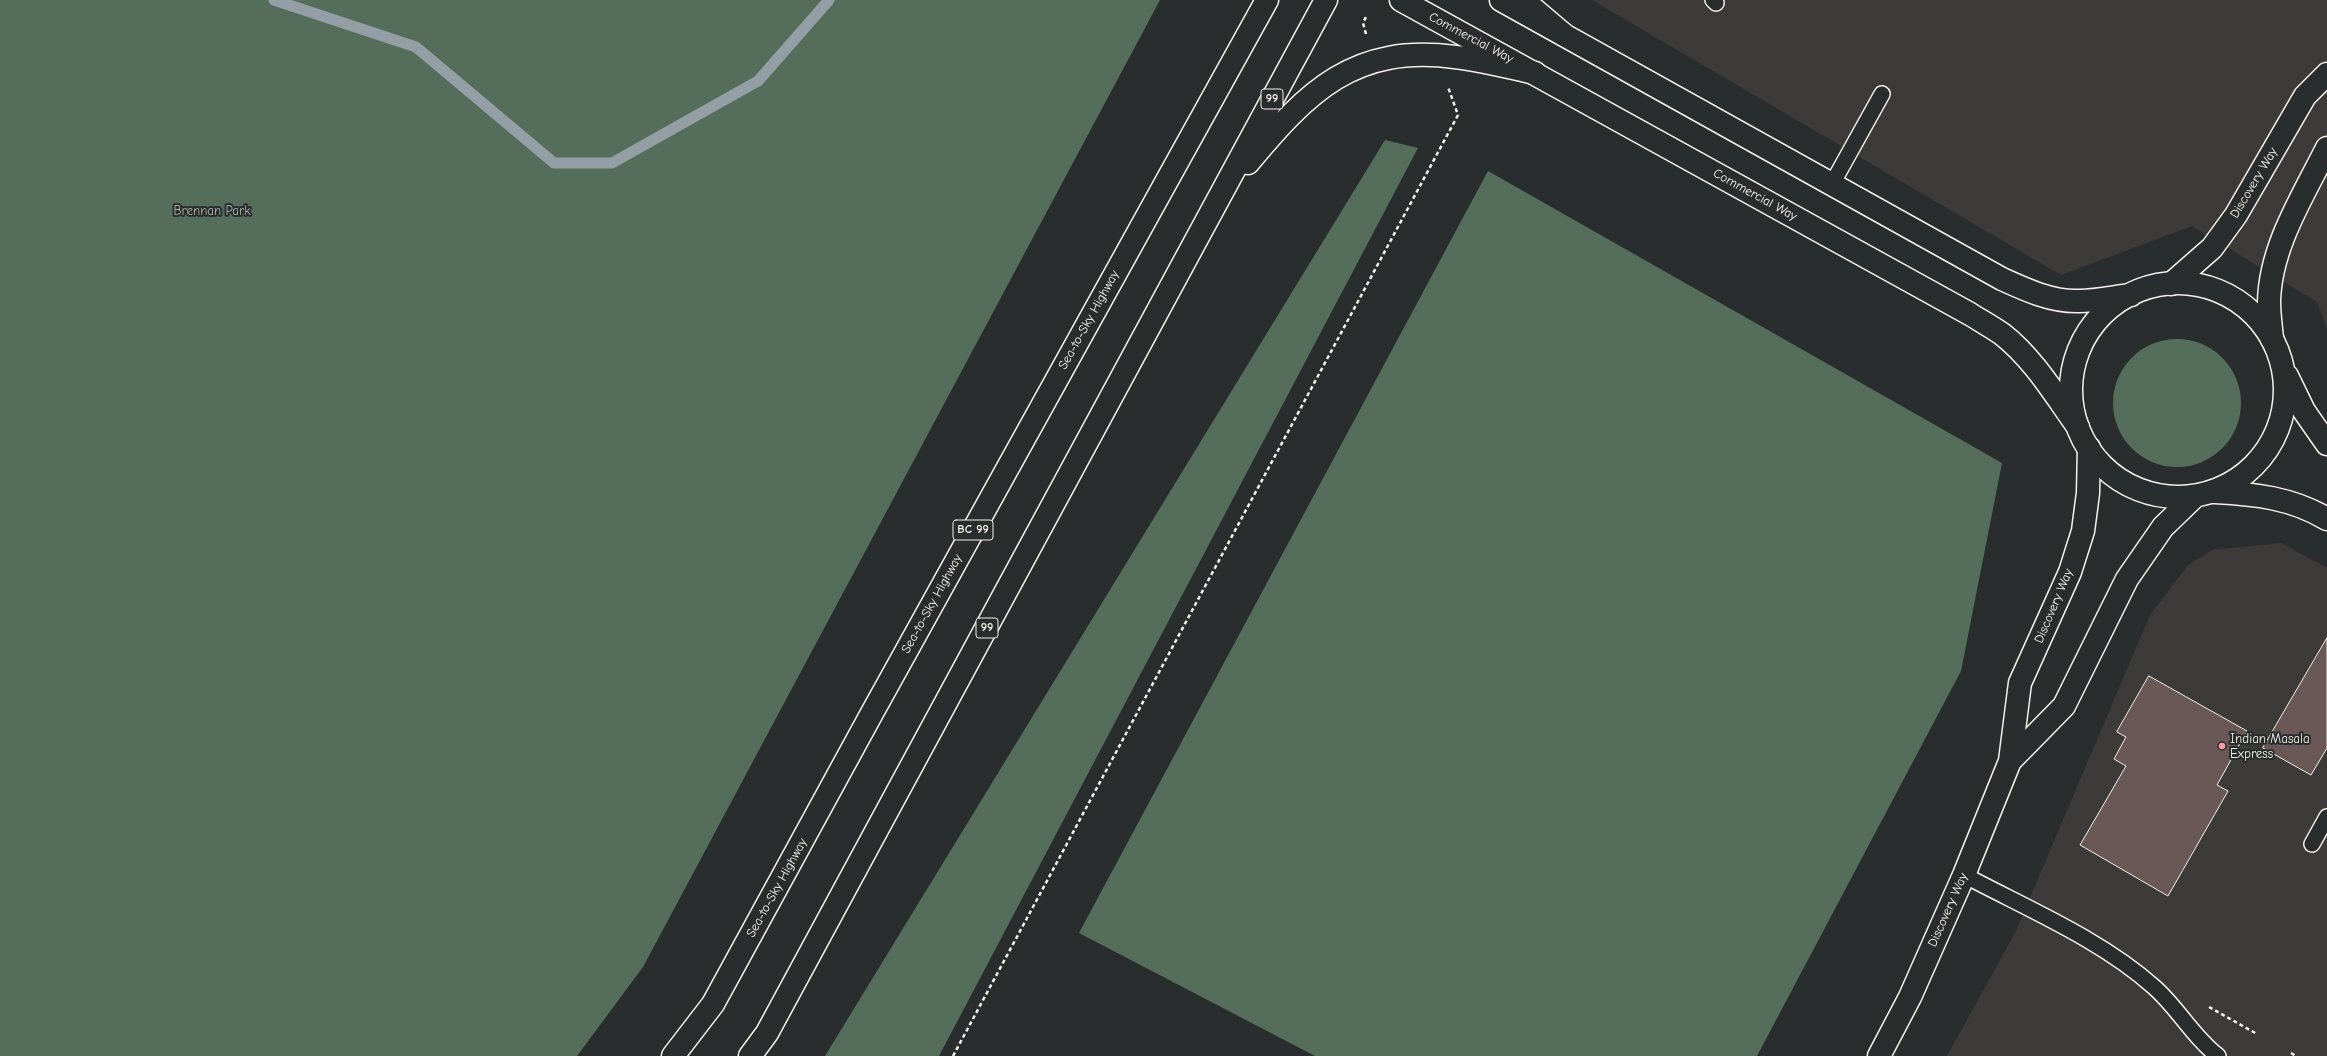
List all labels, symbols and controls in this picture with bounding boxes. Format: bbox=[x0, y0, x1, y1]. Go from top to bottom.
street label: Commercial Way bbox=[1426, 9, 1516, 67]
road number: 99 bbox=[1261, 89, 1283, 109]
street label: Discovery Way bbox=[2227, 145, 2281, 221]
street label: Commercial Way bbox=[1710, 165, 1800, 225]
park label: Brennan Park bbox=[174, 203, 250, 219]
street label: Sea-to-Sky Highway bbox=[1055, 268, 1123, 372]
road number: BC 99 bbox=[953, 520, 993, 540]
street label: Sea-to-Sky Highway bbox=[898, 552, 966, 656]
street label: Discovery Way bbox=[2031, 566, 2077, 646]
road number: 99 bbox=[976, 618, 998, 638]
place label: Indian Masala Express bbox=[2230, 731, 2310, 762]
marker: Indian Masala Express bbox=[2217, 741, 2227, 751]
street label: Sea-to-Sky Highway bbox=[743, 836, 811, 940]
street label: Discovery Way bbox=[1925, 871, 1971, 949]

